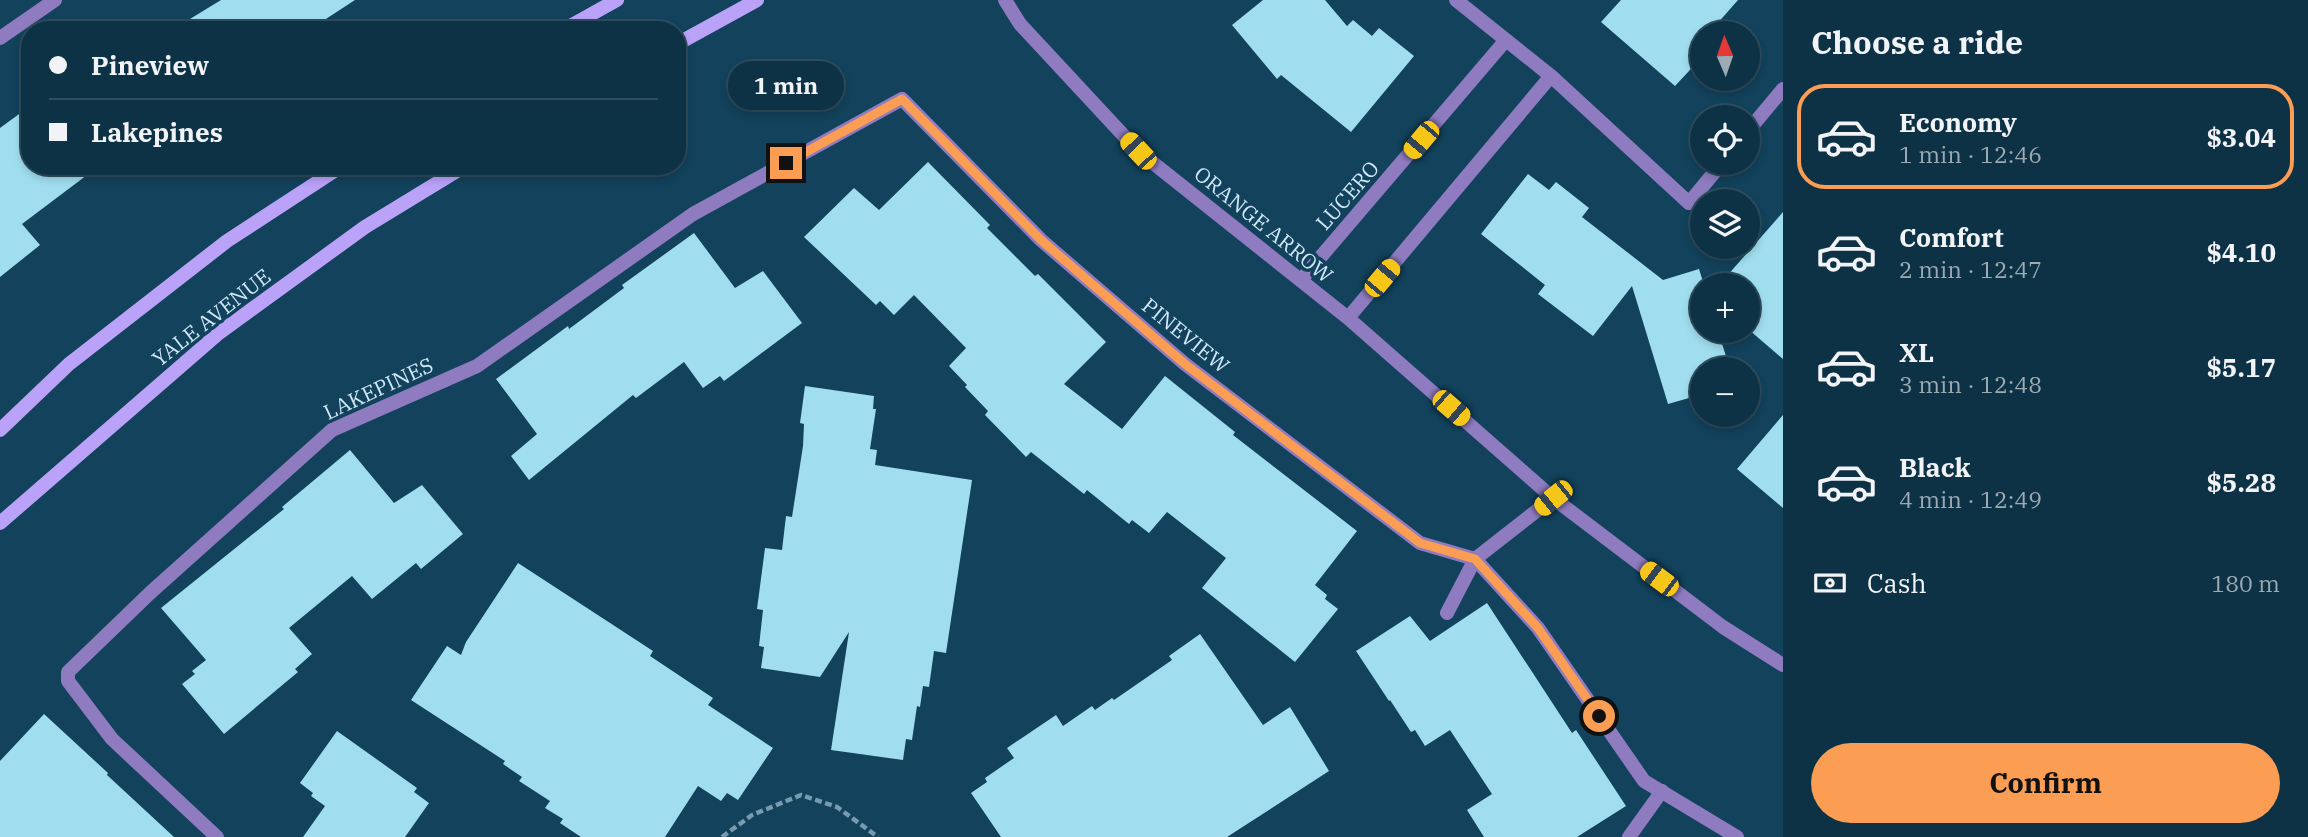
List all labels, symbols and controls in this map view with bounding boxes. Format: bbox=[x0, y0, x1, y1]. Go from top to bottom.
north arrow bbox=[1690, 21, 1760, 91]
map controls bbox=[1690, 21, 1760, 427]
text: Choose a ride bbox=[1811, 21, 2023, 63]
text: Pineview bbox=[91, 48, 209, 82]
callout: 1 min bbox=[728, 61, 844, 110]
text: 1 min bbox=[754, 70, 818, 100]
button: locate bbox=[1690, 105, 1760, 175]
icon: car bbox=[1815, 105, 1878, 168]
text: Economy bbox=[1899, 105, 2017, 139]
text: Lakepines bbox=[91, 115, 223, 149]
car bbox=[1400, 117, 1443, 163]
text: $3.04 bbox=[2206, 120, 2276, 154]
car bbox=[1116, 128, 1161, 174]
text: 1 min · 12:46 bbox=[1899, 139, 2042, 169]
route end bbox=[770, 147, 802, 179]
street label: LUCERO bbox=[1309, 154, 1385, 236]
street label: ORANGE ARROW bbox=[1189, 159, 1339, 289]
button: layers bbox=[1690, 189, 1760, 259]
icon: car bbox=[1815, 220, 1878, 283]
text: Comfort bbox=[1899, 220, 2004, 254]
text: $4.10 bbox=[2206, 235, 2276, 269]
text: 2 min · 12:47 bbox=[1899, 254, 2042, 284]
car bbox=[1361, 255, 1404, 301]
street label: YALE AVENUE bbox=[146, 262, 276, 372]
button: + bbox=[1690, 273, 1760, 343]
street label: PINEVIEW bbox=[1136, 291, 1236, 379]
icon: car bbox=[1815, 335, 1878, 398]
text: XL bbox=[1899, 335, 1934, 369]
street label: LAKEPINES bbox=[319, 350, 437, 426]
text: $5.17 bbox=[2206, 350, 2276, 384]
button: − bbox=[1690, 357, 1760, 427]
text: 3 min · 12:48 bbox=[1899, 369, 2042, 399]
car bbox=[1429, 386, 1474, 430]
icon: car bbox=[1815, 450, 1878, 513]
text: Black bbox=[1899, 450, 1971, 484]
text: $5.28 bbox=[2206, 465, 2276, 499]
car bbox=[1531, 477, 1576, 519]
text: 4 min · 12:49 bbox=[1899, 484, 2042, 514]
car bbox=[1636, 558, 1683, 600]
icon: cash bbox=[1811, 564, 1849, 602]
text: Cash bbox=[1867, 566, 1927, 600]
text: 180 m bbox=[2211, 568, 2280, 598]
route start bbox=[1583, 700, 1615, 732]
button: Confirm bbox=[1811, 743, 2280, 823]

